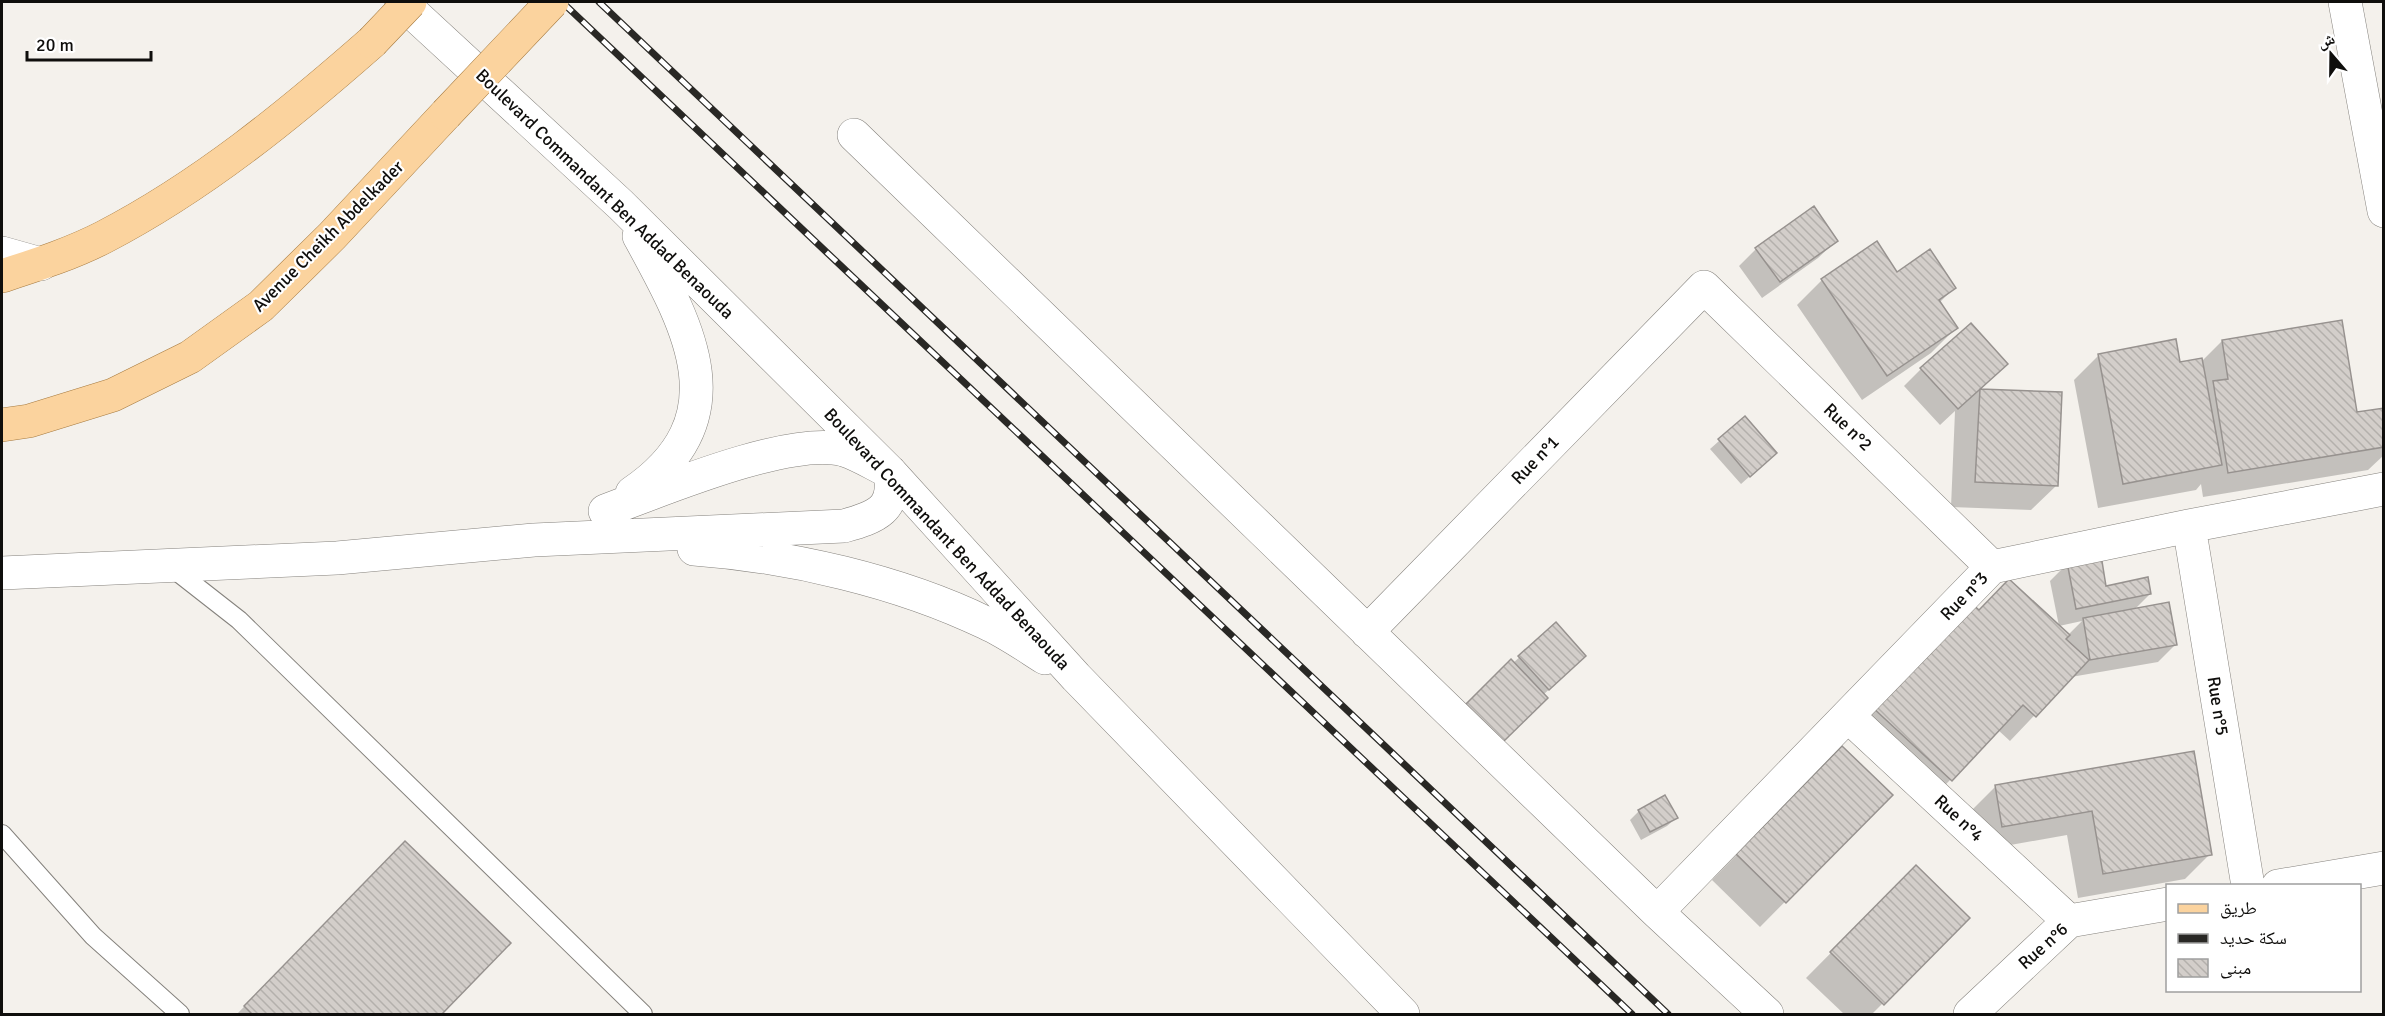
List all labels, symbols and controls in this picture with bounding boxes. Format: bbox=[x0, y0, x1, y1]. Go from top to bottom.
scale bar bbox=[27, 24, 152, 62]
north arrow bbox=[2301, 24, 2361, 84]
text: ش bbox=[2315, 29, 2338, 53]
text: 20 m bbox=[36, 34, 74, 56]
street label: Boulevard Commandant Ben Addad Benaouda bbox=[471, 64, 739, 324]
street label: Avenue Cheikh Abdelkader bbox=[248, 155, 409, 316]
street label: Rue n°2 bbox=[1819, 398, 1877, 456]
street label: Boulevard Commandant Ben Addad Benaouda bbox=[819, 403, 1075, 675]
street label: Rue n°1 bbox=[1506, 431, 1564, 489]
street label: Rue n°3 bbox=[1935, 567, 1993, 625]
street label: Rue n°5 bbox=[2202, 675, 2234, 737]
street label: Rue n°4 bbox=[1930, 790, 1988, 846]
legend bbox=[2166, 884, 2361, 992]
text: طريق bbox=[2220, 897, 2257, 919]
street label: Rue n°6 bbox=[2014, 918, 2072, 974]
text: سكة حديد bbox=[2220, 927, 2287, 949]
text: مبنى bbox=[2220, 957, 2251, 979]

